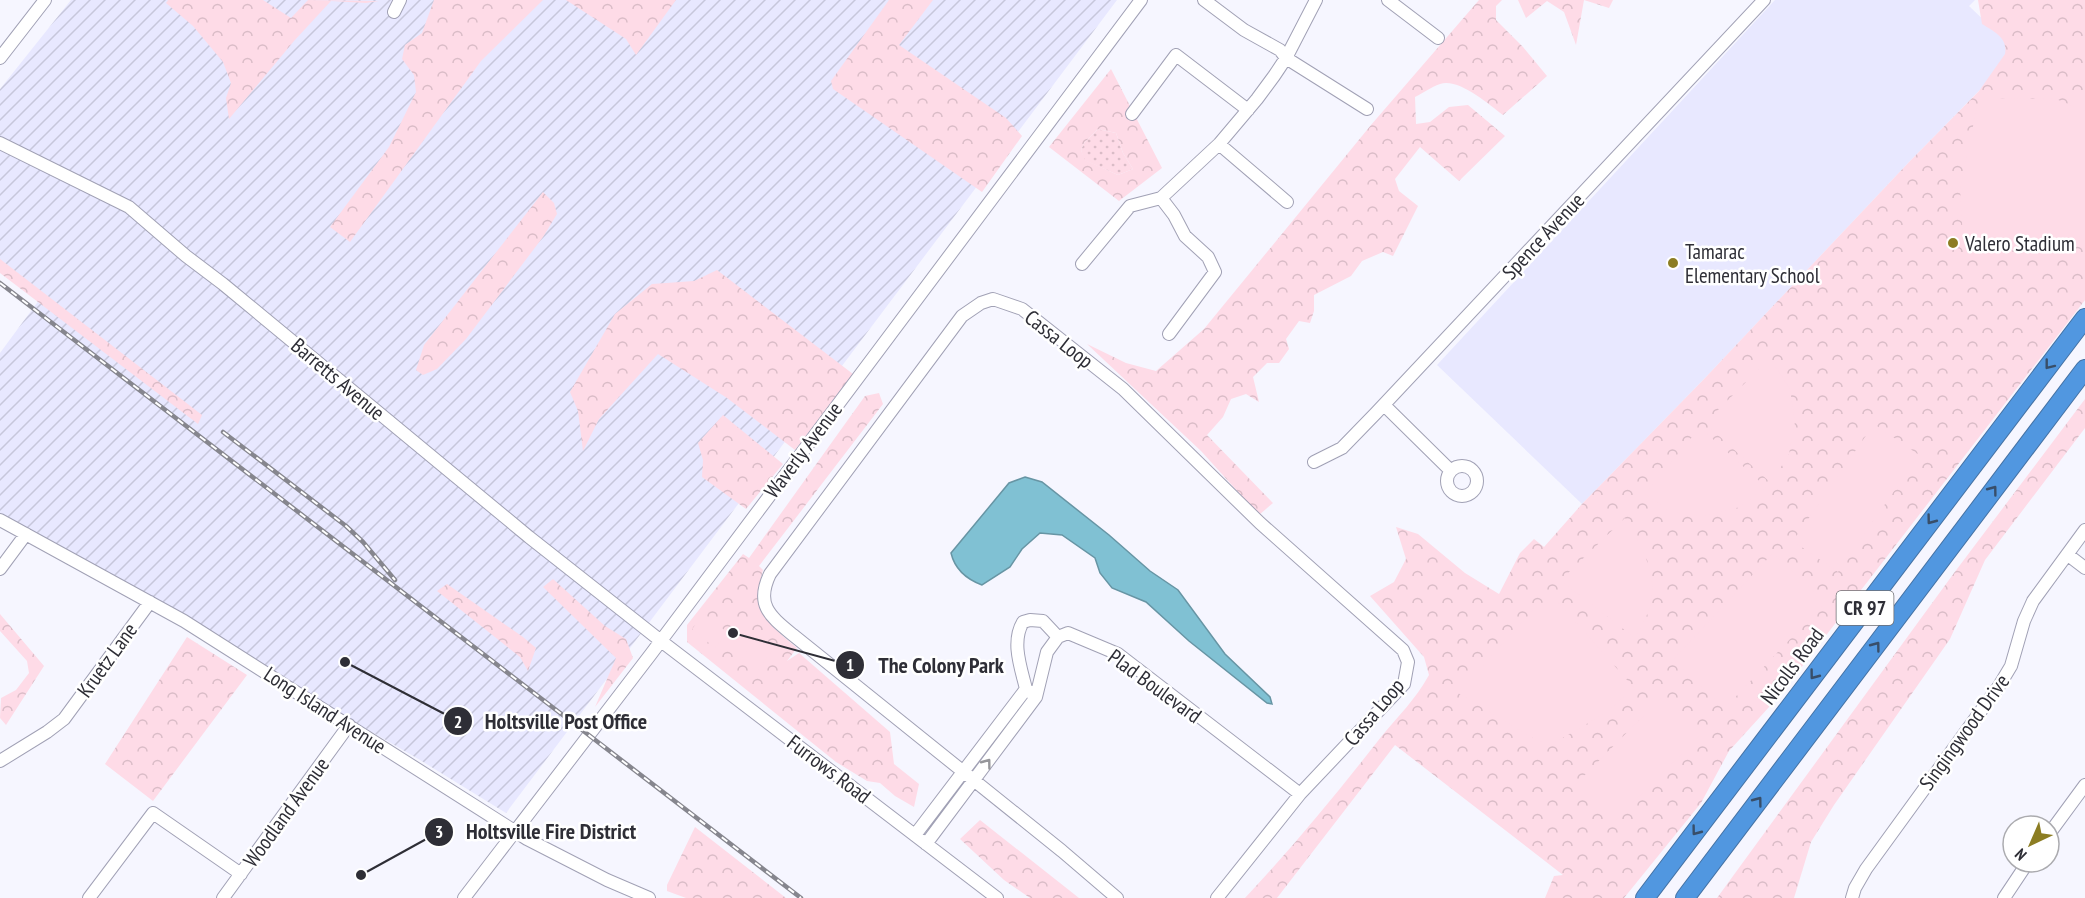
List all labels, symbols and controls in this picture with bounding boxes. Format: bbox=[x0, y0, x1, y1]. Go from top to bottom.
street label: Spence Avenue bbox=[1496, 187, 1590, 285]
place label: Valero Stadium bbox=[1964, 230, 2075, 257]
marker: Valero Stadium bbox=[1946, 236, 1960, 250]
place label: Tamarac Elementary School bbox=[1685, 238, 1820, 289]
marker: Tamarac Elementary School bbox=[1666, 256, 1680, 270]
street label: Cassa Loop bbox=[1019, 304, 1099, 374]
street label: Barretts Avenue bbox=[286, 332, 390, 426]
one-way arrow bbox=[2046, 358, 2057, 369]
street label: Waverly Avenue bbox=[758, 397, 848, 503]
one-way arrow bbox=[1986, 486, 1997, 497]
one-way arrow bbox=[1927, 513, 1938, 524]
road number: CR 97 bbox=[1836, 591, 1894, 625]
street label: Kruetz Lane bbox=[71, 617, 143, 703]
street label: Nicolls Road bbox=[1754, 622, 1830, 710]
one-way arrow bbox=[1868, 641, 1879, 652]
street label: Plad Boulevard bbox=[1103, 643, 1207, 729]
callout: The Colony Park bbox=[835, 645, 1016, 685]
text: The Colony Park bbox=[878, 651, 1005, 679]
text: 1 bbox=[846, 653, 854, 676]
street label: Long Island Avenue bbox=[259, 660, 391, 760]
one-way arrow bbox=[1810, 669, 1821, 680]
street label: Singingwood Drive bbox=[1913, 669, 2015, 795]
street label: Cassa Loop bbox=[1338, 673, 1410, 751]
callout: Holtsville Post Office bbox=[443, 701, 660, 741]
text: Holtsville Post Office bbox=[485, 707, 647, 735]
text: 2 bbox=[454, 710, 462, 733]
street label: Furrows Road bbox=[782, 729, 876, 809]
street label: Woodland Avenue bbox=[237, 752, 335, 872]
one-way arrow bbox=[979, 759, 990, 770]
one-way arrow bbox=[1751, 797, 1762, 808]
callout: Holtsville Fire District bbox=[424, 812, 648, 852]
north arrow bbox=[2001, 814, 2061, 874]
text: Holtsville Fire District bbox=[466, 817, 637, 845]
text: 3 bbox=[435, 820, 443, 843]
one-way arrow bbox=[1692, 824, 1703, 835]
text: N bbox=[2011, 845, 2031, 865]

